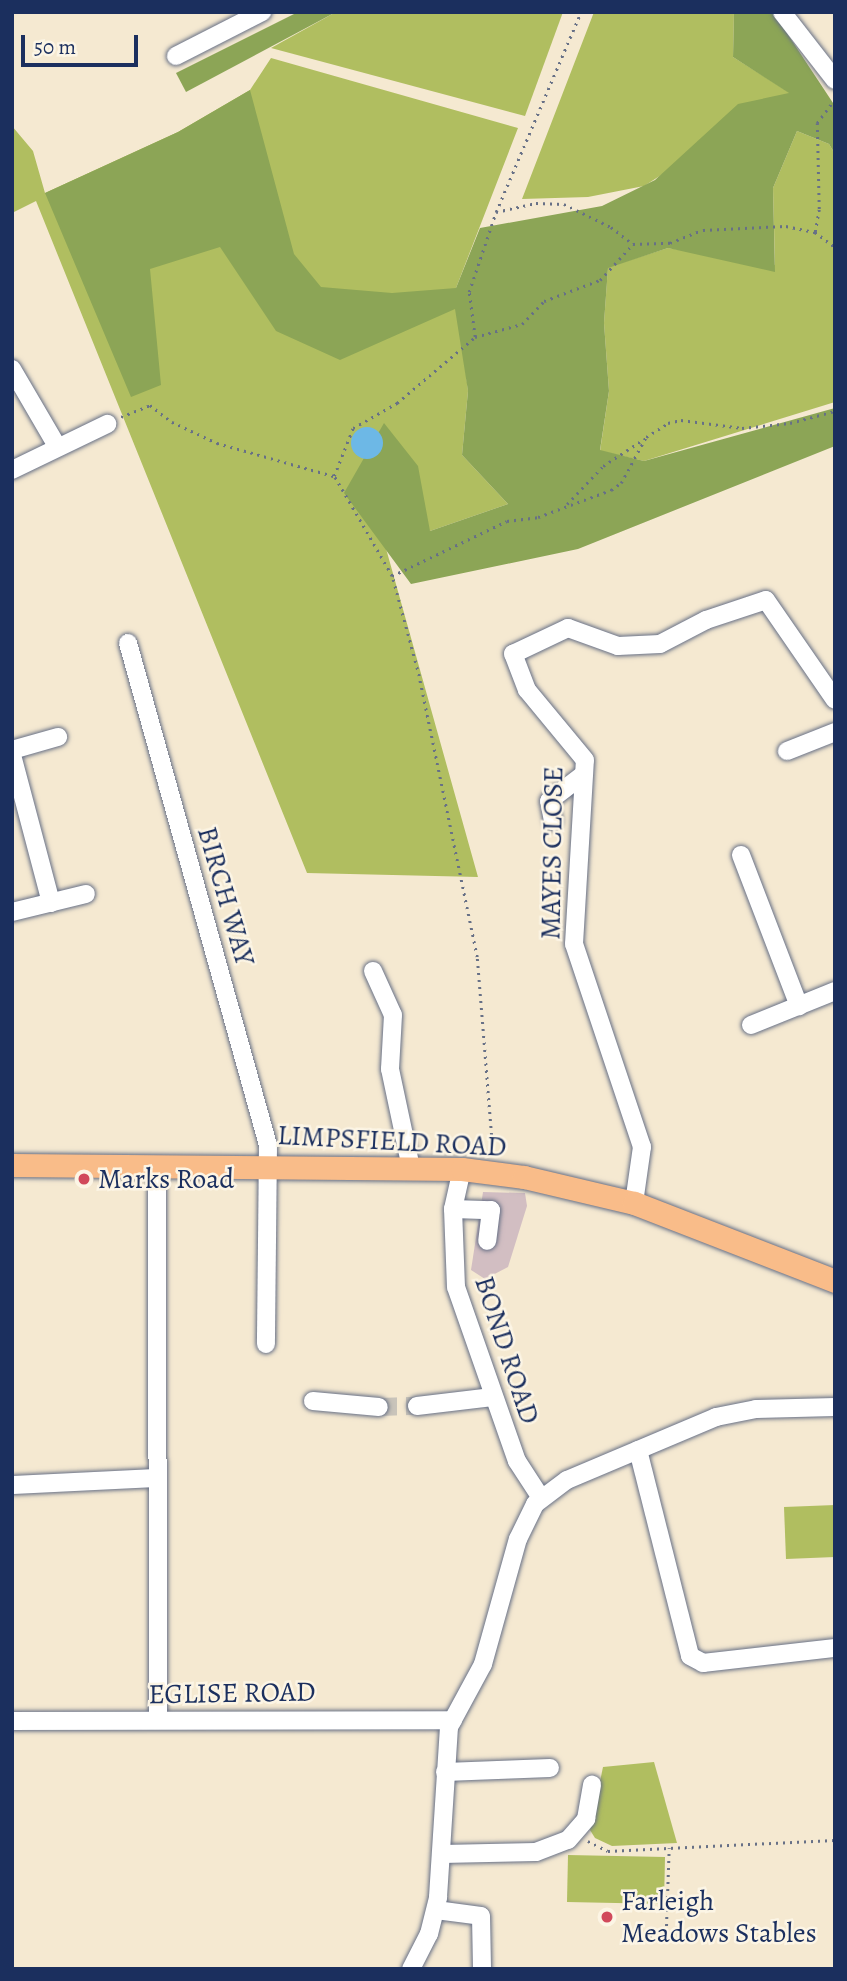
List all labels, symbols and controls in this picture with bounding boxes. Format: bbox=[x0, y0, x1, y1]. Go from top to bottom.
scale bar bbox=[24, 21, 142, 65]
text: 50 m bbox=[34, 33, 76, 61]
street label: MAYES CLOSE bbox=[534, 766, 570, 940]
street label: BIRCH WAY bbox=[190, 823, 262, 969]
street label: LIMPSFIELD ROAD bbox=[277, 1118, 507, 1164]
place label: Marks Road bbox=[98, 1162, 234, 1196]
marker: Marks Road bbox=[76, 1171, 92, 1187]
street label: BOND ROAD bbox=[467, 1272, 547, 1428]
street label: EGLISE ROAD bbox=[148, 1675, 316, 1711]
place label: Farleigh Meadows Stables bbox=[621, 1884, 817, 1950]
marker: Farleigh Meadows Stables bbox=[599, 1909, 615, 1925]

